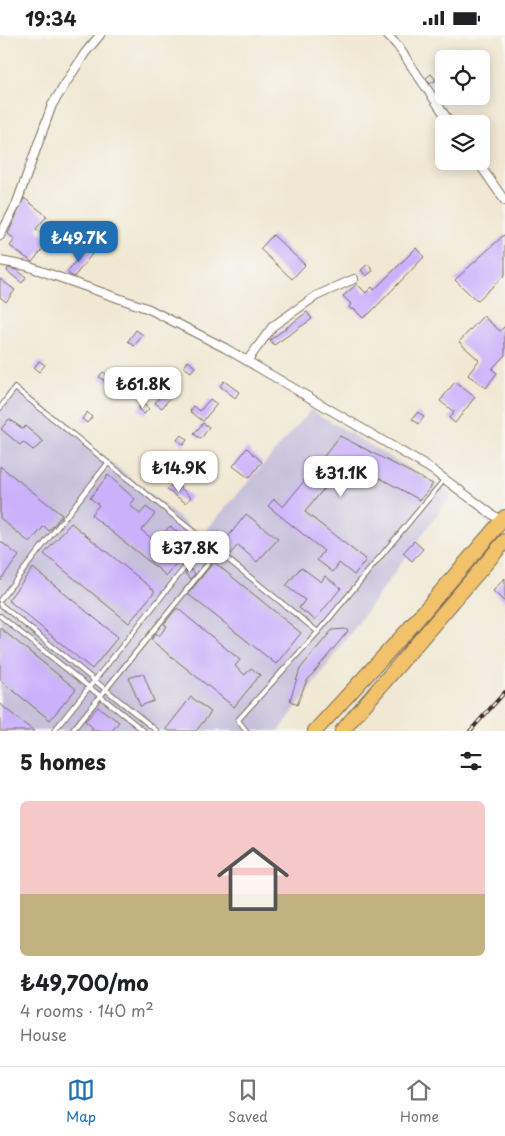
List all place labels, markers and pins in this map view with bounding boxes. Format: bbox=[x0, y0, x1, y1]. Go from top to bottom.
pin: ₺49.7K bbox=[38, 221, 120, 263]
pin: ₺61.8K bbox=[102, 367, 184, 409]
pin: ₺14.9K bbox=[138, 451, 220, 493]
pin: ₺31.1K bbox=[300, 455, 382, 498]
pin: ₺37.8K bbox=[149, 531, 231, 573]

